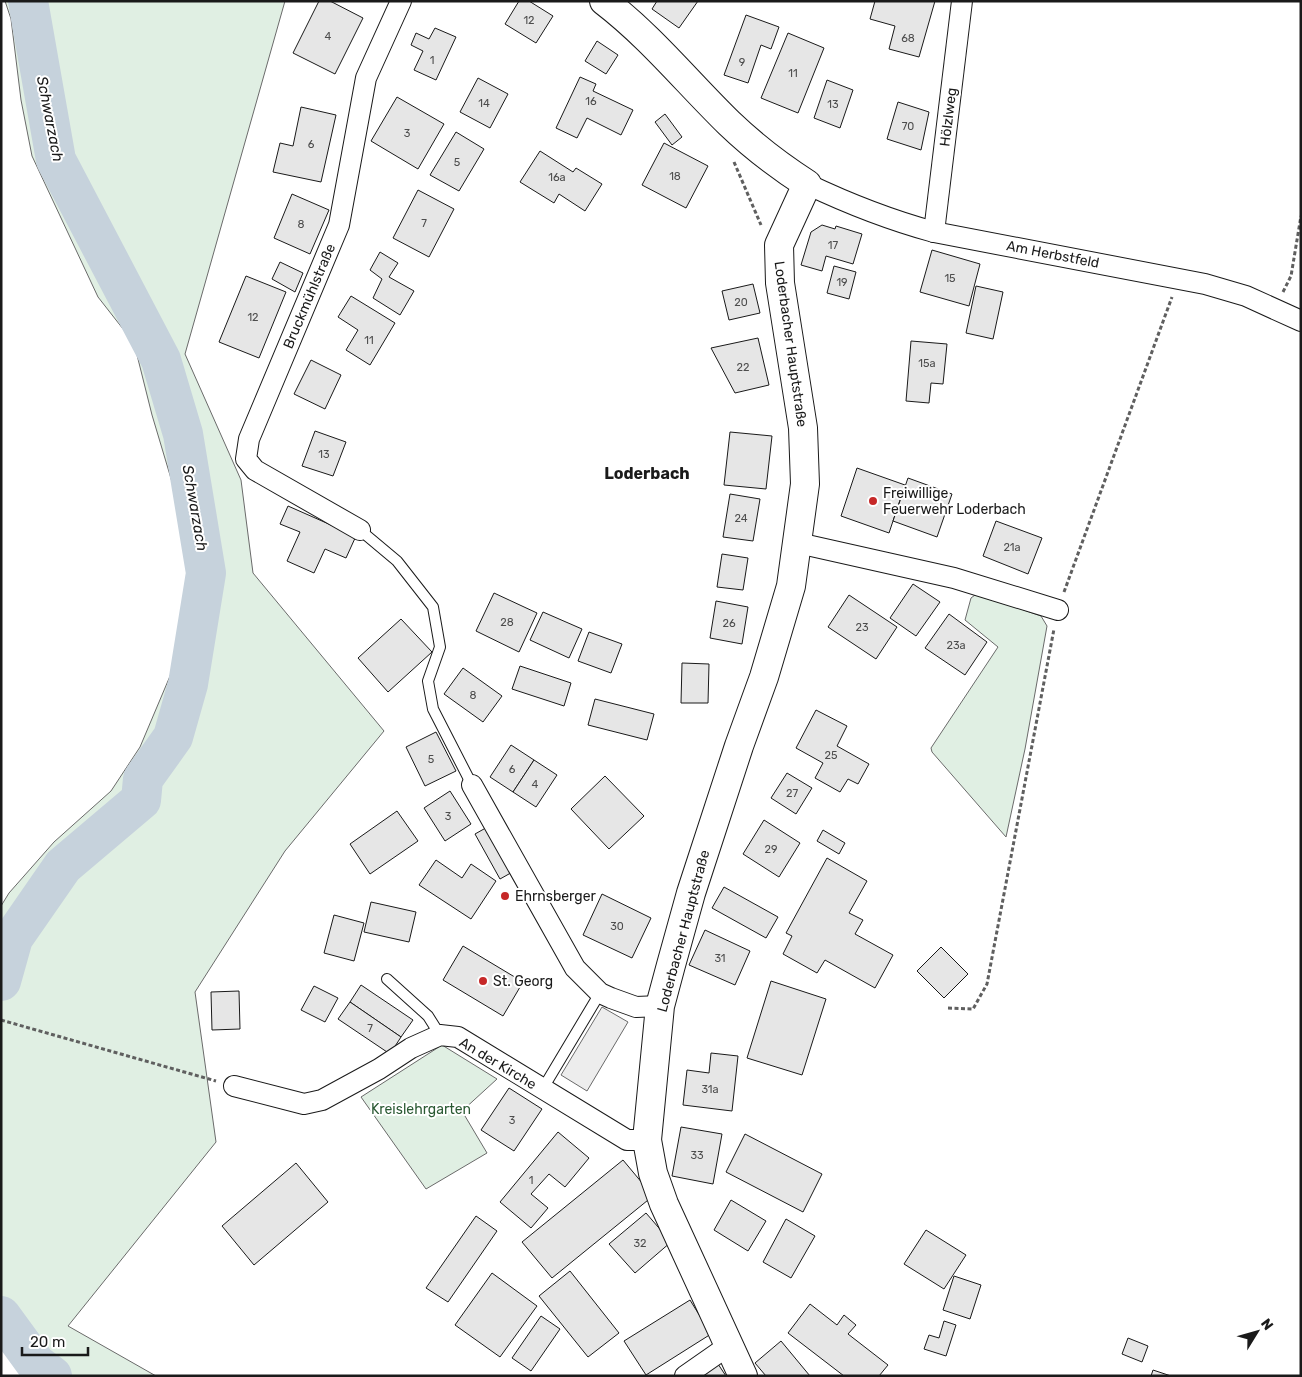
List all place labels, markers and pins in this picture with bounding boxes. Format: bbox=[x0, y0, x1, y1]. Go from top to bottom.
place label: Freiwillige Feuerwehr Loderbach bbox=[883, 485, 1026, 518]
marker: Freiwillige Feuerwehr Loderbach bbox=[867, 495, 879, 507]
place label: Ehrnsberger bbox=[515, 888, 596, 905]
marker: Ehrnsberger bbox=[499, 890, 511, 902]
place label: St. Georg bbox=[493, 973, 553, 990]
marker: St. Georg bbox=[477, 975, 489, 987]

